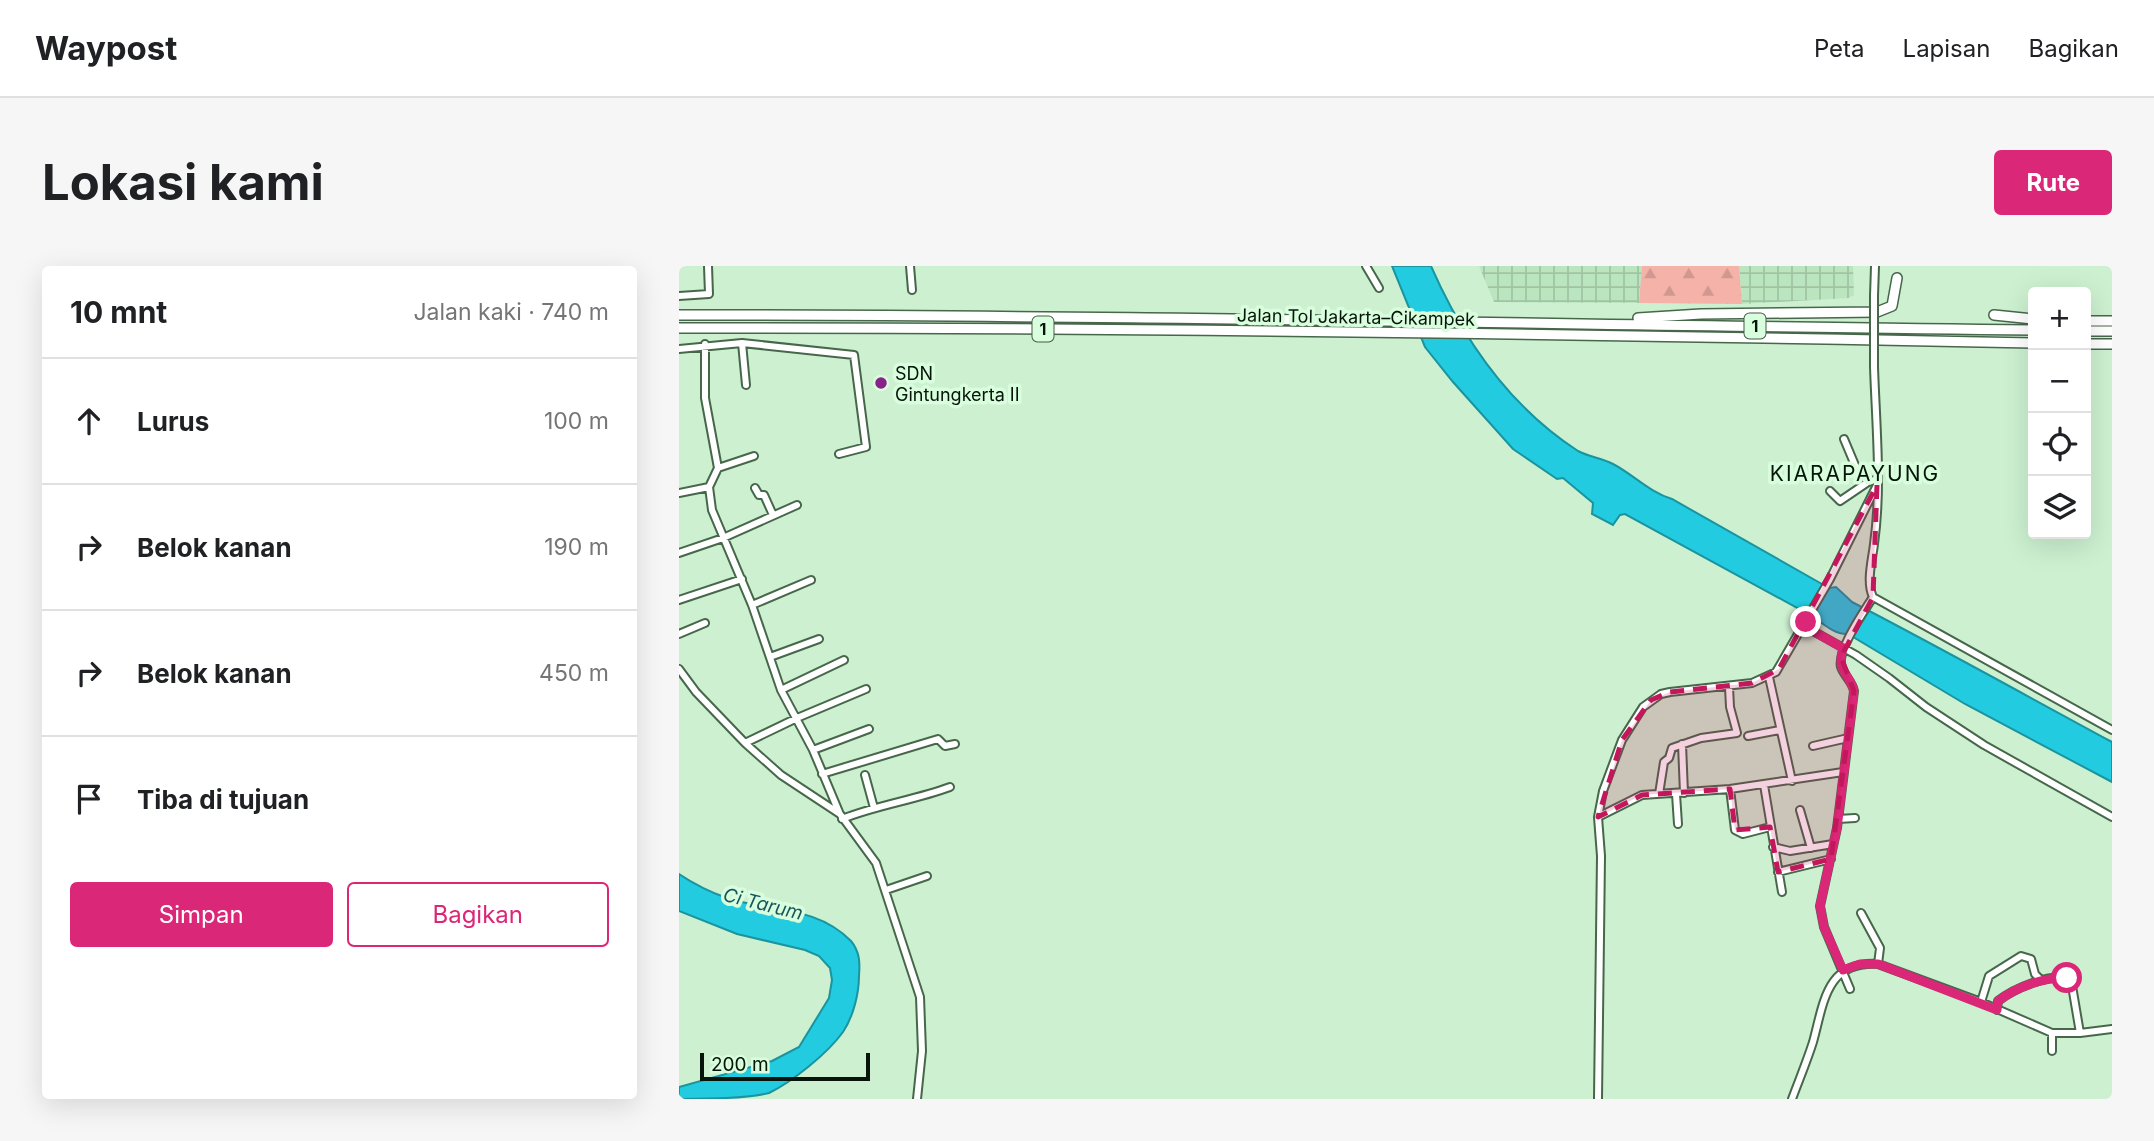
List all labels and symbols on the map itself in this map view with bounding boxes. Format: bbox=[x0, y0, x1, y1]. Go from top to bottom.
street label: Jalan Tol Jakarta–Cikampek bbox=[1237, 304, 1475, 330]
road number: 1 bbox=[1745, 314, 1765, 338]
road number: 1 bbox=[1033, 316, 1053, 342]
place label: SDN Gintungkerta II bbox=[895, 363, 1019, 405]
marker: SDN Gintungkerta II bbox=[873, 375, 889, 391]
district label: KIARAPAYUNG bbox=[1770, 461, 1940, 486]
route end bbox=[1790, 606, 1821, 637]
water label: Ci Tarum bbox=[721, 883, 805, 925]
route start bbox=[2051, 962, 2082, 993]
scale bar bbox=[700, 1050, 870, 1082]

